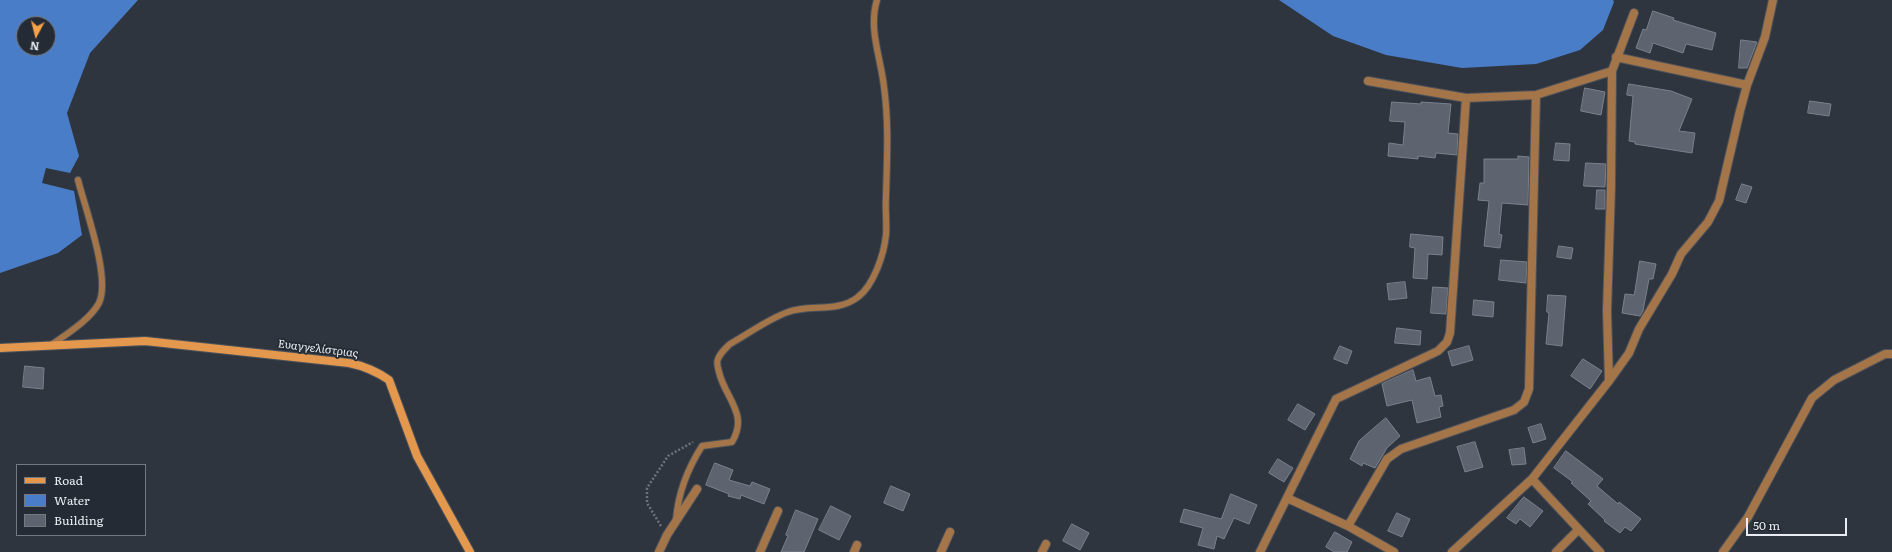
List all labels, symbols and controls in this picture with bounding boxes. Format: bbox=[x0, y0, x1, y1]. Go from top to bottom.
north arrow bbox=[16, 16, 56, 56]
text: N bbox=[29, 38, 40, 55]
street label: Ευαγγελίστριας bbox=[277, 338, 359, 360]
legend bbox=[16, 464, 146, 536]
text: Road bbox=[54, 471, 83, 489]
text: Water bbox=[54, 491, 90, 509]
scale bar bbox=[1748, 510, 1849, 536]
text: Building bbox=[54, 511, 103, 529]
text: 50 m bbox=[1753, 516, 1780, 534]

